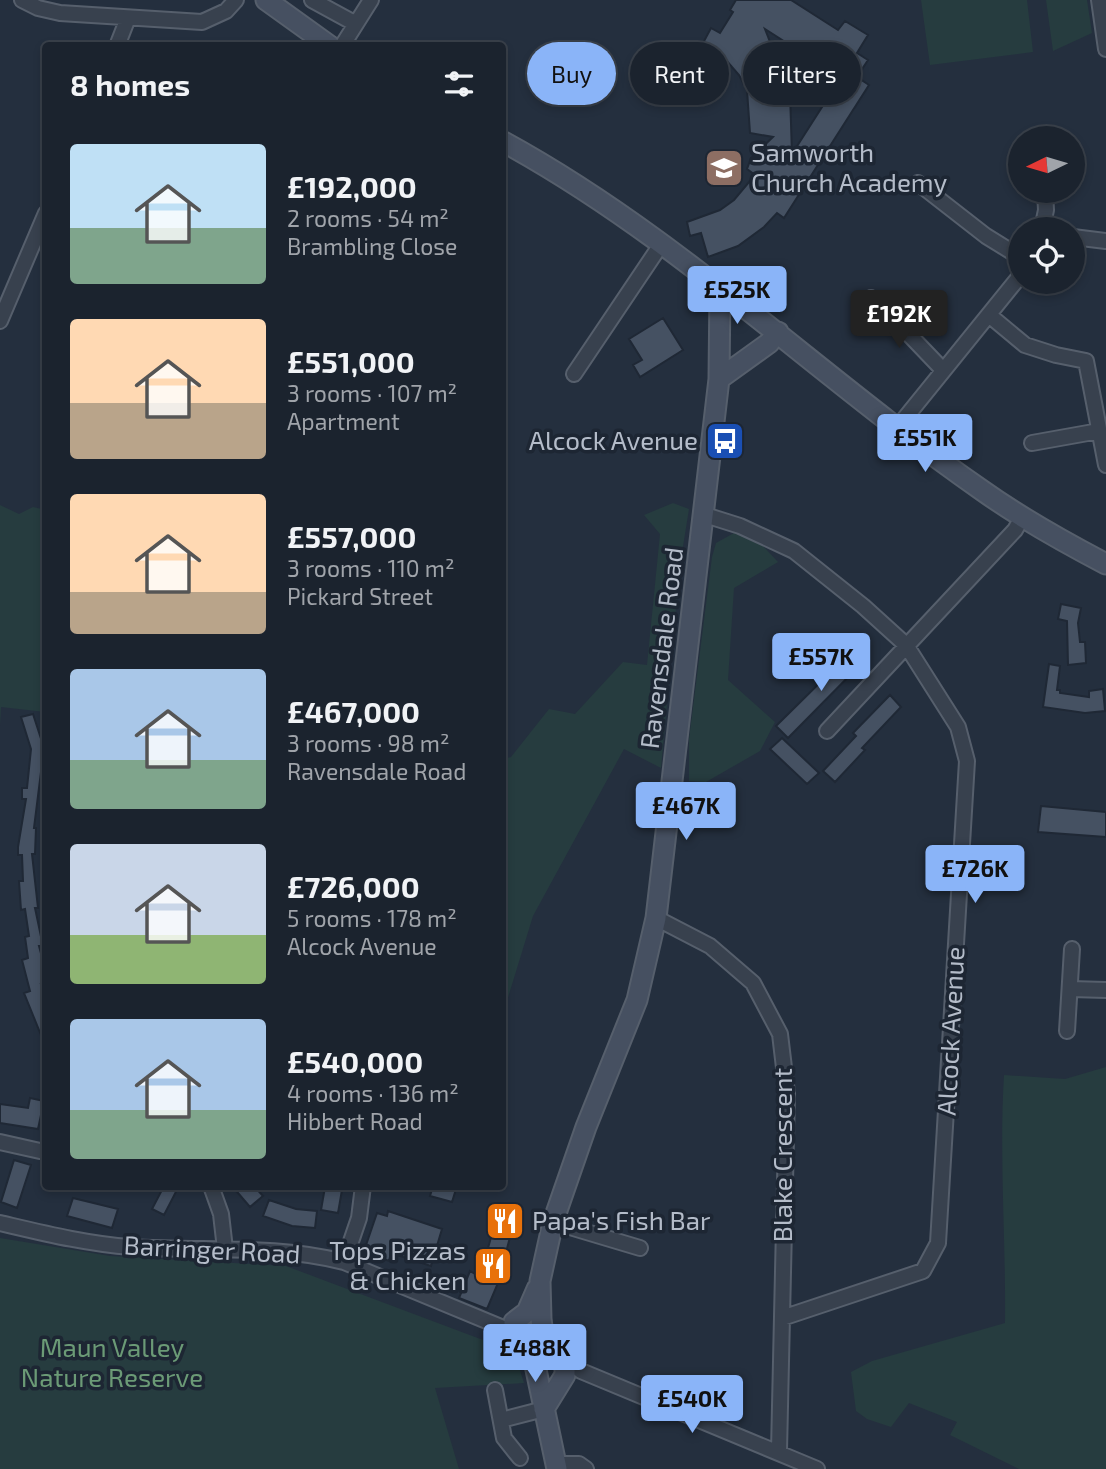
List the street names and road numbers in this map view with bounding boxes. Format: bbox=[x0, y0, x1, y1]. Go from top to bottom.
street label: Ravensdale Road bbox=[633, 545, 688, 750]
street label: Alcock Avenue bbox=[930, 946, 969, 1116]
street label: Blake Crescent bbox=[766, 1068, 797, 1242]
street label: Barringer Road bbox=[123, 1228, 301, 1269]

